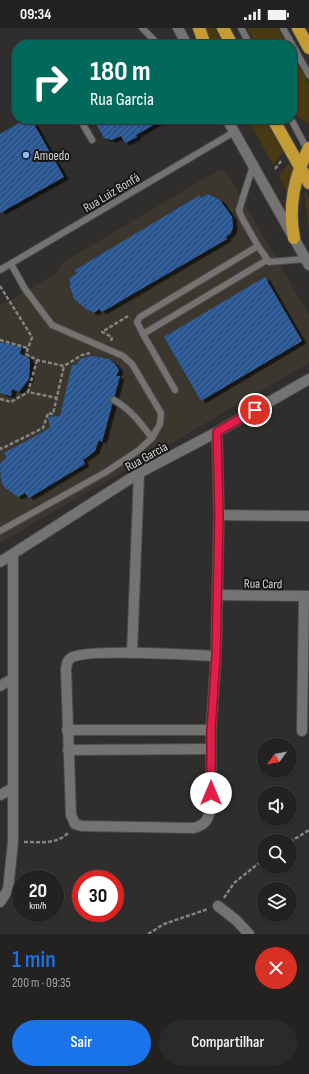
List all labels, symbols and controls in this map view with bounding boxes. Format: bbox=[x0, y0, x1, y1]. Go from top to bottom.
text: 09:34 bbox=[20, 5, 51, 24]
text: 180 m bbox=[90, 55, 150, 88]
icon: right bbox=[24, 56, 76, 108]
text: Rua Garcia bbox=[90, 89, 154, 110]
place label: Amoedo bbox=[33, 148, 70, 164]
marker: Amoedo bbox=[21, 150, 31, 160]
street label: Rua Luiz Bonfá bbox=[80, 170, 143, 216]
pin bbox=[238, 393, 272, 427]
icon: arrive bbox=[244, 399, 266, 421]
street label: Rua Garcia bbox=[122, 439, 171, 475]
street label: Rua Card bbox=[244, 576, 282, 592]
north arrow bbox=[257, 738, 297, 778]
map controls bbox=[257, 738, 297, 922]
position arrow bbox=[190, 772, 232, 814]
button: sound bbox=[257, 786, 297, 826]
button: search bbox=[257, 834, 297, 874]
speed limit sign: 30 bbox=[72, 870, 124, 922]
text: 20 bbox=[29, 879, 47, 903]
button: layers bbox=[257, 882, 297, 922]
text: km/h bbox=[29, 900, 47, 912]
text: 1 min bbox=[12, 945, 56, 974]
button: close bbox=[255, 947, 297, 989]
text: 200 m · 09:35 bbox=[12, 975, 71, 991]
button: Sair bbox=[12, 1020, 151, 1066]
button: Compartilhar bbox=[159, 1020, 297, 1066]

